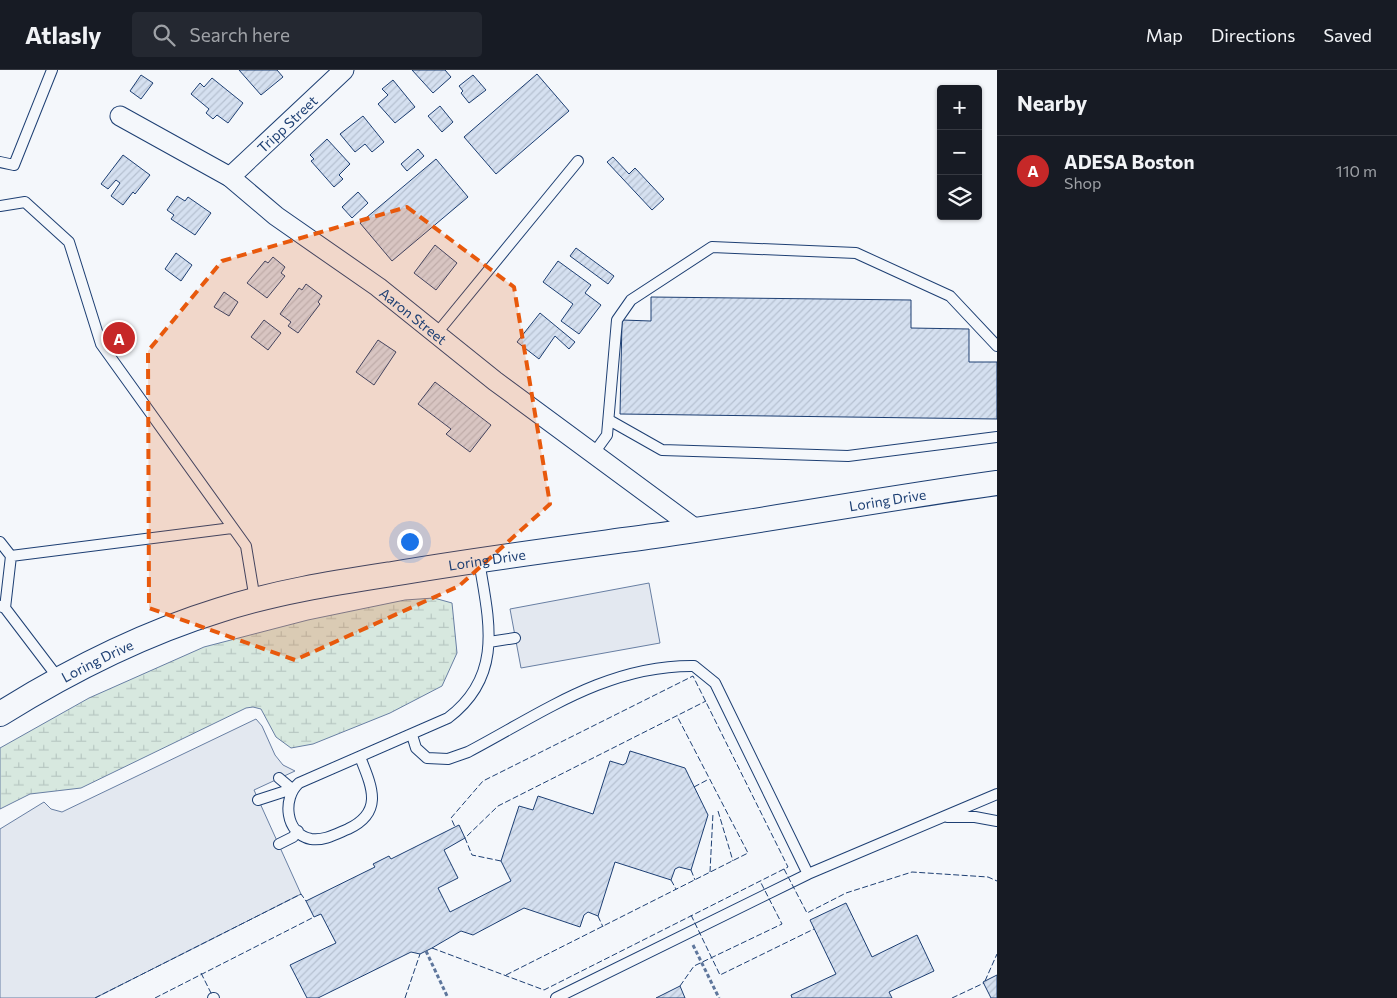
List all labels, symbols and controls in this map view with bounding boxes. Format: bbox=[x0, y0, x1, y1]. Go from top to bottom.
search box bbox=[132, 12, 482, 57]
text: Atlasly bbox=[25, 20, 102, 49]
icon: search bbox=[150, 21, 178, 49]
text: Search here bbox=[190, 23, 290, 46]
text: Map bbox=[1146, 24, 1183, 46]
text: Directions bbox=[1211, 24, 1295, 46]
text: Saved bbox=[1323, 24, 1372, 46]
map controls bbox=[937, 85, 982, 220]
button: + bbox=[937, 85, 982, 130]
text: Nearby bbox=[1017, 90, 1087, 115]
street label: Tripp Street bbox=[253, 91, 321, 156]
button: − bbox=[937, 130, 982, 175]
text: ADESA Boston bbox=[1064, 150, 1194, 173]
text: A bbox=[1027, 161, 1039, 180]
text: 110 m bbox=[1336, 161, 1377, 180]
text: Shop bbox=[1064, 173, 1102, 192]
button: layers bbox=[937, 175, 982, 220]
street label: Aaron Street bbox=[377, 284, 451, 348]
pin: A bbox=[103, 319, 135, 357]
street label: Loring Drive bbox=[848, 485, 927, 514]
your location bbox=[397, 529, 423, 555]
street label: Loring Drive bbox=[447, 545, 527, 573]
street label: Loring Drive bbox=[58, 635, 135, 685]

